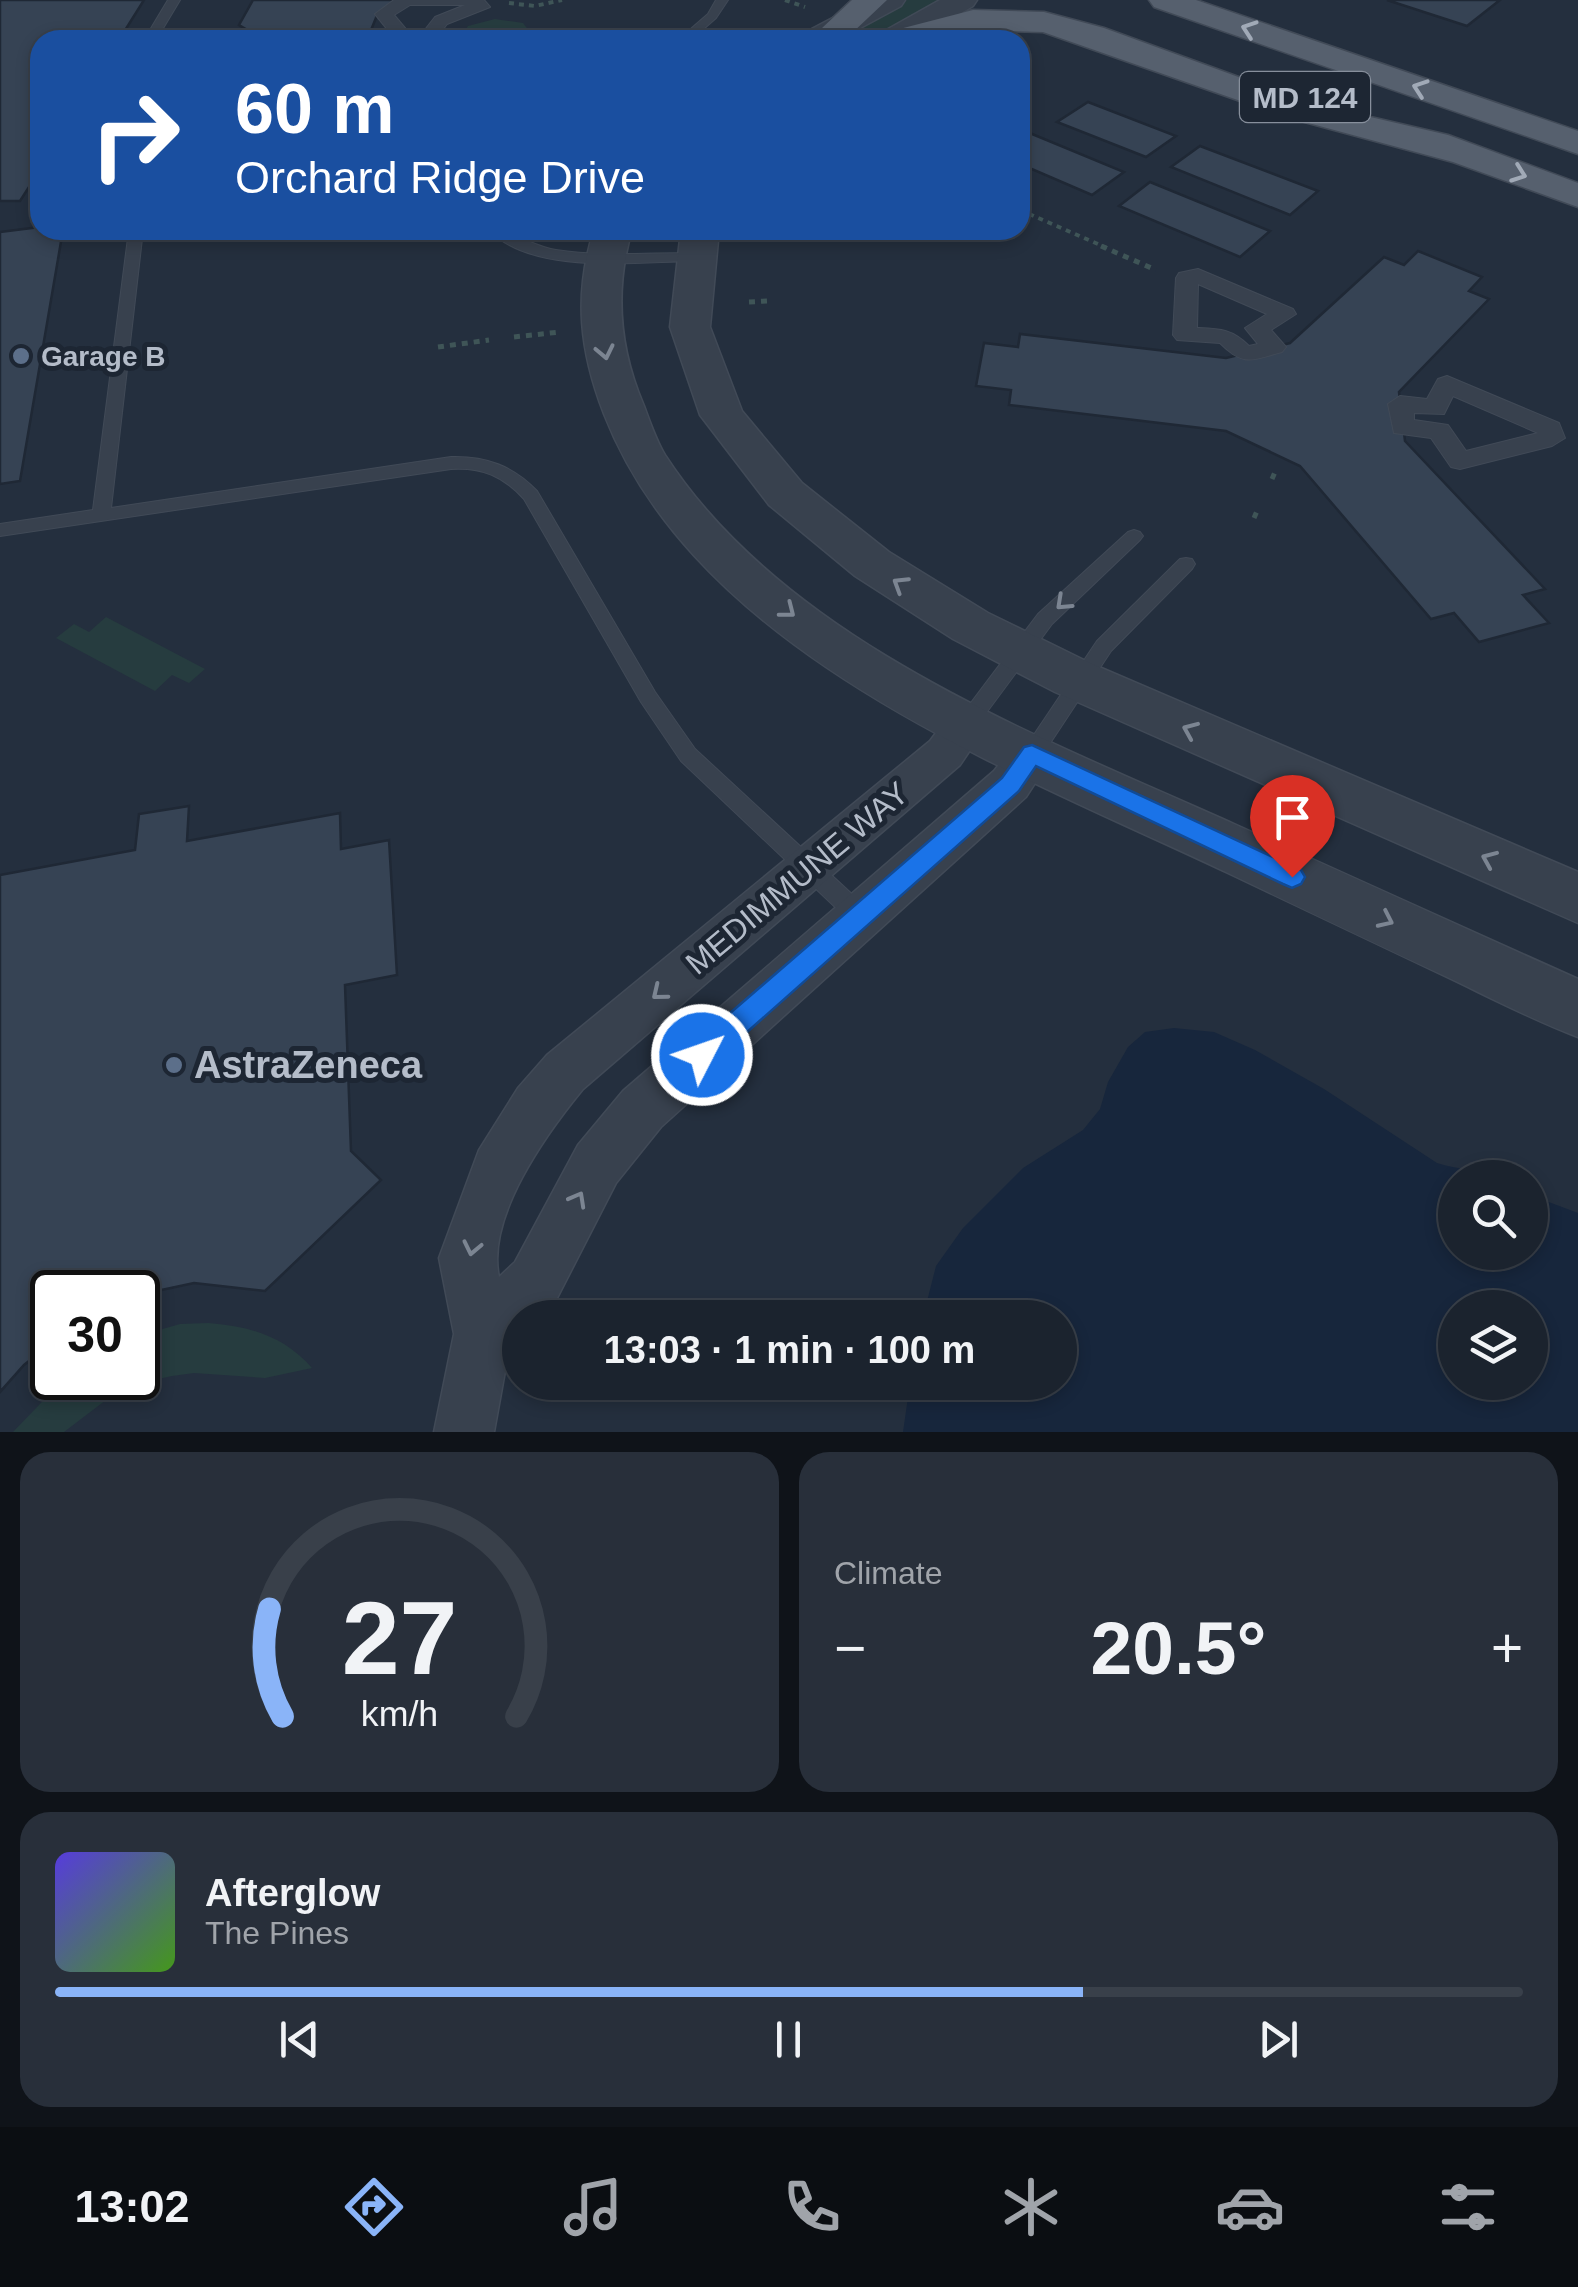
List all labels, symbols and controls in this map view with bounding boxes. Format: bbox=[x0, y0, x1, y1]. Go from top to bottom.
one-way arrow bbox=[1242, 20, 1259, 40]
icon: right bbox=[70, 70, 200, 200]
text: 60 m bbox=[235, 70, 395, 148]
road number: MD 124 bbox=[1240, 72, 1370, 122]
one-way arrow bbox=[1412, 79, 1429, 99]
text: Orchard Ridge Drive bbox=[235, 152, 645, 203]
one-way arrow bbox=[1510, 162, 1527, 183]
place label: Garage B bbox=[41, 341, 166, 372]
one-way arrow bbox=[593, 343, 614, 360]
marker: Garage B bbox=[10, 345, 32, 367]
one-way arrow bbox=[893, 577, 911, 596]
one-way arrow bbox=[1056, 591, 1075, 609]
one-way arrow bbox=[777, 599, 795, 617]
one-way arrow bbox=[1182, 722, 1200, 742]
street label: MEDIMMUNE WAY bbox=[679, 775, 915, 981]
pin bbox=[1250, 775, 1335, 878]
icon: arrive bbox=[1265, 790, 1320, 845]
one-way arrow bbox=[1481, 851, 1499, 871]
one-way arrow bbox=[1376, 908, 1394, 928]
one-way arrow bbox=[652, 981, 670, 999]
position arrow bbox=[650, 1003, 754, 1107]
place label: AstraZeneca bbox=[194, 1044, 423, 1086]
marker: AstraZeneca bbox=[163, 1054, 185, 1076]
map controls bbox=[1438, 1160, 1548, 1400]
button: search bbox=[1438, 1160, 1548, 1270]
one-way arrow bbox=[565, 1191, 585, 1209]
one-way arrow bbox=[462, 1240, 483, 1257]
speed limit sign: 30 bbox=[30, 1270, 160, 1400]
button: layers bbox=[1438, 1290, 1548, 1400]
text: 13:03 · 1 min · 100 m bbox=[604, 1329, 975, 1371]
text: Climate bbox=[834, 1555, 942, 1591]
text: 27 bbox=[342, 1580, 457, 1696]
text: 20.5° bbox=[1091, 1606, 1266, 1690]
text: − bbox=[834, 1617, 866, 1679]
text: + bbox=[1491, 1617, 1523, 1679]
text: km/h bbox=[361, 1694, 438, 1734]
text: Afterglow bbox=[205, 1872, 380, 1914]
text: The Pines bbox=[205, 1915, 349, 1951]
icon: previous bbox=[272, 2012, 327, 2067]
icon: pause bbox=[761, 2012, 816, 2067]
icon: next bbox=[1251, 2012, 1306, 2067]
icon: directions bbox=[339, 2172, 409, 2242]
icon: music bbox=[558, 2172, 628, 2242]
icon: phone bbox=[777, 2172, 847, 2242]
icon: climate bbox=[996, 2172, 1066, 2242]
icon: car bbox=[1215, 2172, 1285, 2242]
icon: filters bbox=[1433, 2172, 1503, 2242]
text: 13:02 bbox=[74, 2181, 190, 2232]

